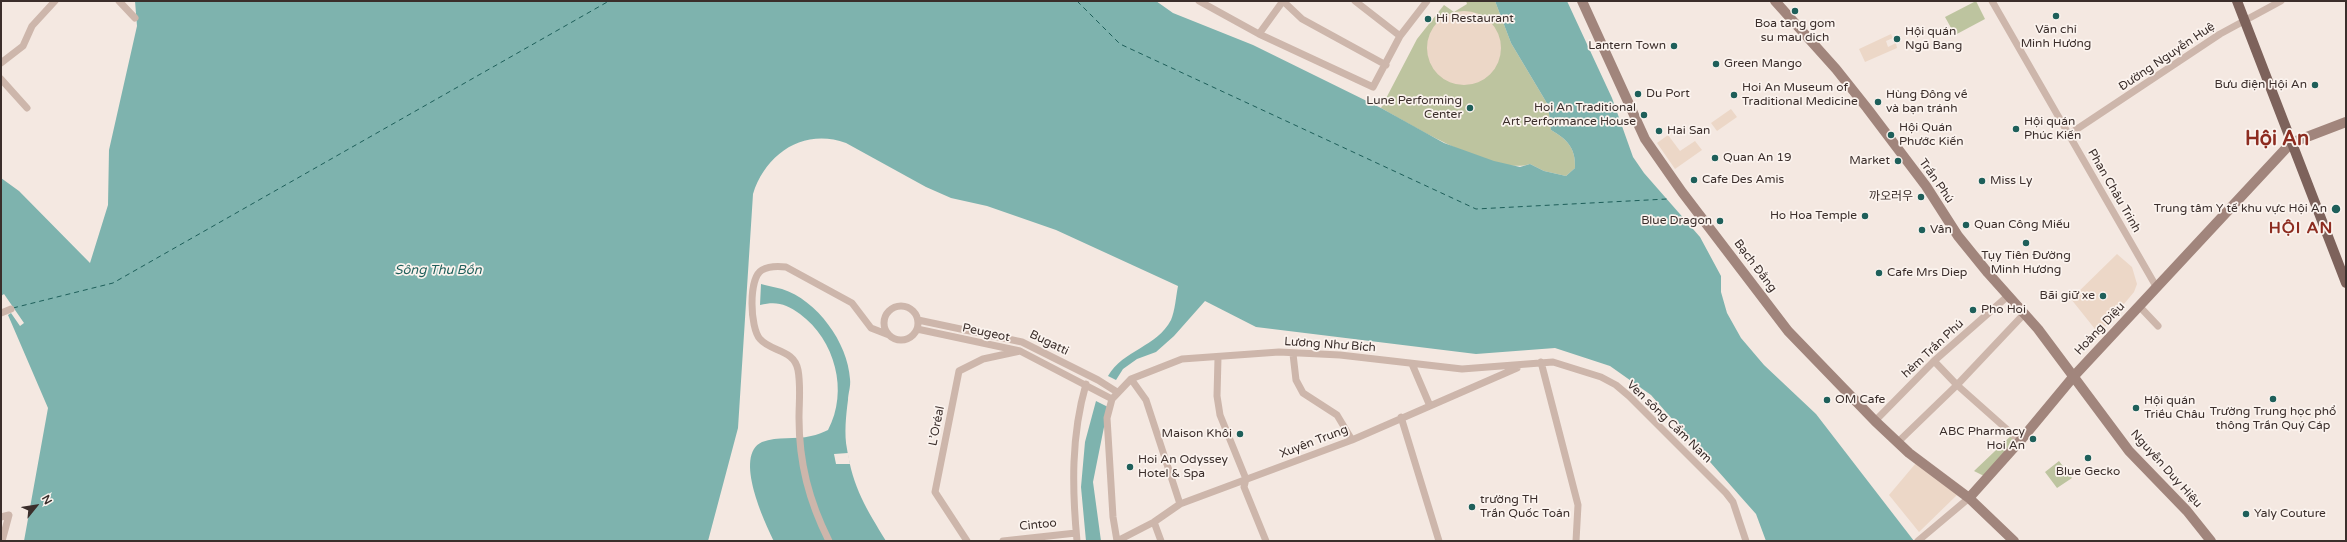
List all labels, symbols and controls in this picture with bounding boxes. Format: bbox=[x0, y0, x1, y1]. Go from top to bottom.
marker: Boa tang gom su mau dich bbox=[1790, 6, 1800, 16]
marker: Văn chỉ Minh Hương bbox=[2051, 11, 2061, 21]
place label: Hi Restaurant bbox=[1436, 12, 1514, 26]
marker: Hi Restaurant bbox=[1423, 14, 1433, 24]
place label: Boa tang gom su mau dich bbox=[1755, 17, 1835, 45]
street label: Đường Nguyễn Huệ bbox=[2116, 20, 2218, 94]
place label: Văn chỉ Minh Hương bbox=[2021, 23, 2091, 51]
place label: Hội quán Ngũ Bang bbox=[1905, 25, 1962, 53]
marker: Hội quán Ngũ Bang bbox=[1892, 34, 1902, 44]
place label: Lantern Town bbox=[1588, 39, 1666, 53]
marker: Lantern Town bbox=[1669, 41, 1679, 51]
place label: Green Mango bbox=[1724, 57, 1802, 71]
marker: Green Mango bbox=[1711, 59, 1721, 69]
place label: Bưu điện Hội An bbox=[2215, 78, 2307, 92]
marker: Bưu điện Hội An bbox=[2310, 80, 2320, 90]
place label: Hoi An Museum of Traditional Medicine bbox=[1742, 81, 1858, 109]
place label: Du Port bbox=[1646, 87, 1690, 101]
place label: Hùng Đông về và bạn tránh bbox=[1886, 88, 1967, 116]
marker: Du Port bbox=[1633, 89, 1643, 99]
marker: Hoi An Museum of Traditional Medicine bbox=[1729, 90, 1739, 100]
place label: Lune Performing Center bbox=[1366, 94, 1462, 122]
marker: Hùng Đông về và bạn tránh bbox=[1873, 97, 1883, 107]
place label: Hoi An Traditional Art Performance House bbox=[1502, 101, 1636, 129]
marker: Lune Performing Center bbox=[1465, 103, 1475, 113]
marker: Hoi An Traditional Art Performance House bbox=[1639, 110, 1649, 120]
place label: Hội quán Phúc Kiến bbox=[2024, 115, 2081, 143]
place label: Hội Quán Phước Kiến bbox=[1899, 121, 1964, 149]
place label: Hai San bbox=[1667, 124, 1710, 138]
marker: Hội quán Phúc Kiến bbox=[2011, 124, 2021, 134]
marker: Hai San bbox=[1654, 126, 1664, 136]
district label: Hội An bbox=[2245, 128, 2309, 152]
marker: Hội Quán Phước Kiến bbox=[1886, 130, 1896, 140]
street label: Phan Châu Trinh bbox=[2084, 147, 2144, 235]
place label: Quan An 19 bbox=[1723, 151, 1792, 165]
marker: Quan An 19 bbox=[1710, 153, 1720, 163]
place label: Market bbox=[1849, 154, 1890, 168]
marker: Market bbox=[1893, 156, 1903, 166]
street label: Trần Phú bbox=[1916, 156, 1956, 206]
place label: Cafe Des Amis bbox=[1702, 173, 1784, 187]
place label: Miss Ly bbox=[1990, 174, 2032, 188]
marker: Cafe Des Amis bbox=[1689, 175, 1699, 185]
marker: Miss Ly bbox=[1977, 176, 1987, 186]
place label: 까오러우 bbox=[1869, 190, 1913, 204]
marker: 까오러우 bbox=[1916, 192, 1926, 202]
place label: Trung tâm Y tế khu vực Hội An bbox=[2154, 202, 2327, 216]
marker: Trung tâm Y tế khu vực Hội An bbox=[2330, 203, 2342, 215]
place label: Ho Hoa Temple bbox=[1770, 209, 1857, 223]
marker: Ho Hoa Temple bbox=[1860, 211, 1870, 221]
place label: Blue Dragon bbox=[1641, 214, 1712, 228]
marker: Blue Dragon bbox=[1715, 216, 1725, 226]
place label: Quan Công Miếu bbox=[1974, 218, 2070, 232]
district label: HỘI AN bbox=[2269, 219, 2333, 239]
marker: Quan Công Miếu bbox=[1961, 220, 1971, 230]
place label: Vân bbox=[1930, 223, 1952, 237]
marker: Vân bbox=[1917, 225, 1927, 235]
street label: Bạch Đằng bbox=[1730, 237, 1780, 295]
marker: Tụy Tiên Đường Minh Hương bbox=[2021, 238, 2031, 248]
place label: Tụy Tiên Đường Minh Hương bbox=[1981, 249, 2071, 277]
water label: Sông Thu Bồn bbox=[394, 263, 482, 279]
place label: Cafe Mrs Diep bbox=[1887, 266, 1967, 280]
marker: Cafe Mrs Diep bbox=[1874, 268, 1884, 278]
place label: Bãi giữ xe bbox=[2040, 289, 2095, 303]
marker: Bãi giữ xe bbox=[2098, 291, 2108, 301]
street label: Hoàng Diệu bbox=[2072, 300, 2128, 358]
place label: Pho Hoi bbox=[1981, 303, 2026, 317]
marker: Pho Hoi bbox=[1968, 305, 1978, 315]
street label: hẻm Trần Phú bbox=[1899, 317, 1967, 381]
street label: Peugeot bbox=[961, 321, 1011, 345]
street label: Bugatti bbox=[1027, 327, 1071, 359]
street label: Lương Như Bích bbox=[1284, 335, 1376, 355]
street label: Ven sông Cẩm Nam bbox=[1624, 378, 1714, 466]
place label: OM Cafe bbox=[1835, 393, 1885, 407]
place label: Hội quán Triều Châu bbox=[2144, 394, 2205, 422]
marker: Trường Trung học phổ thông Trần Quý Cáp bbox=[2268, 394, 2278, 404]
marker: OM Cafe bbox=[1822, 395, 1832, 405]
marker: Hội quán Triều Châu bbox=[2131, 403, 2141, 413]
street label: L’Oréal bbox=[926, 405, 948, 447]
place label: Trường Trung học phổ thông Trần Quý Cáp bbox=[2210, 405, 2336, 433]
street label: Xuyên Trung bbox=[1278, 422, 1350, 462]
place label: ABC Pharmacy Hoi An bbox=[1939, 425, 2025, 453]
place label: Maison Khôi bbox=[1162, 427, 1232, 441]
street label: Nguyễn Duy Hiệu bbox=[2127, 427, 2205, 511]
marker: Maison Khôi bbox=[1235, 429, 1245, 439]
marker: ABC Pharmacy Hoi An bbox=[2028, 434, 2038, 444]
place label: Hoi An Odyssey Hotel & Spa bbox=[1138, 453, 1228, 481]
marker: Blue Gecko bbox=[2083, 453, 2093, 463]
marker: Hoi An Odyssey Hotel & Spa bbox=[1125, 462, 1135, 472]
place label: Blue Gecko bbox=[2056, 465, 2120, 479]
north arrow bbox=[16, 486, 56, 526]
text: N bbox=[39, 493, 55, 507]
place label: trường TH Trần Quốc Toản bbox=[1480, 493, 1570, 521]
marker: trường TH Trần Quốc Toản bbox=[1467, 502, 1477, 512]
place label: Yaly Couture bbox=[2254, 507, 2326, 521]
marker: Yaly Couture bbox=[2241, 509, 2251, 519]
street label: Cintoo bbox=[1019, 516, 1057, 534]

